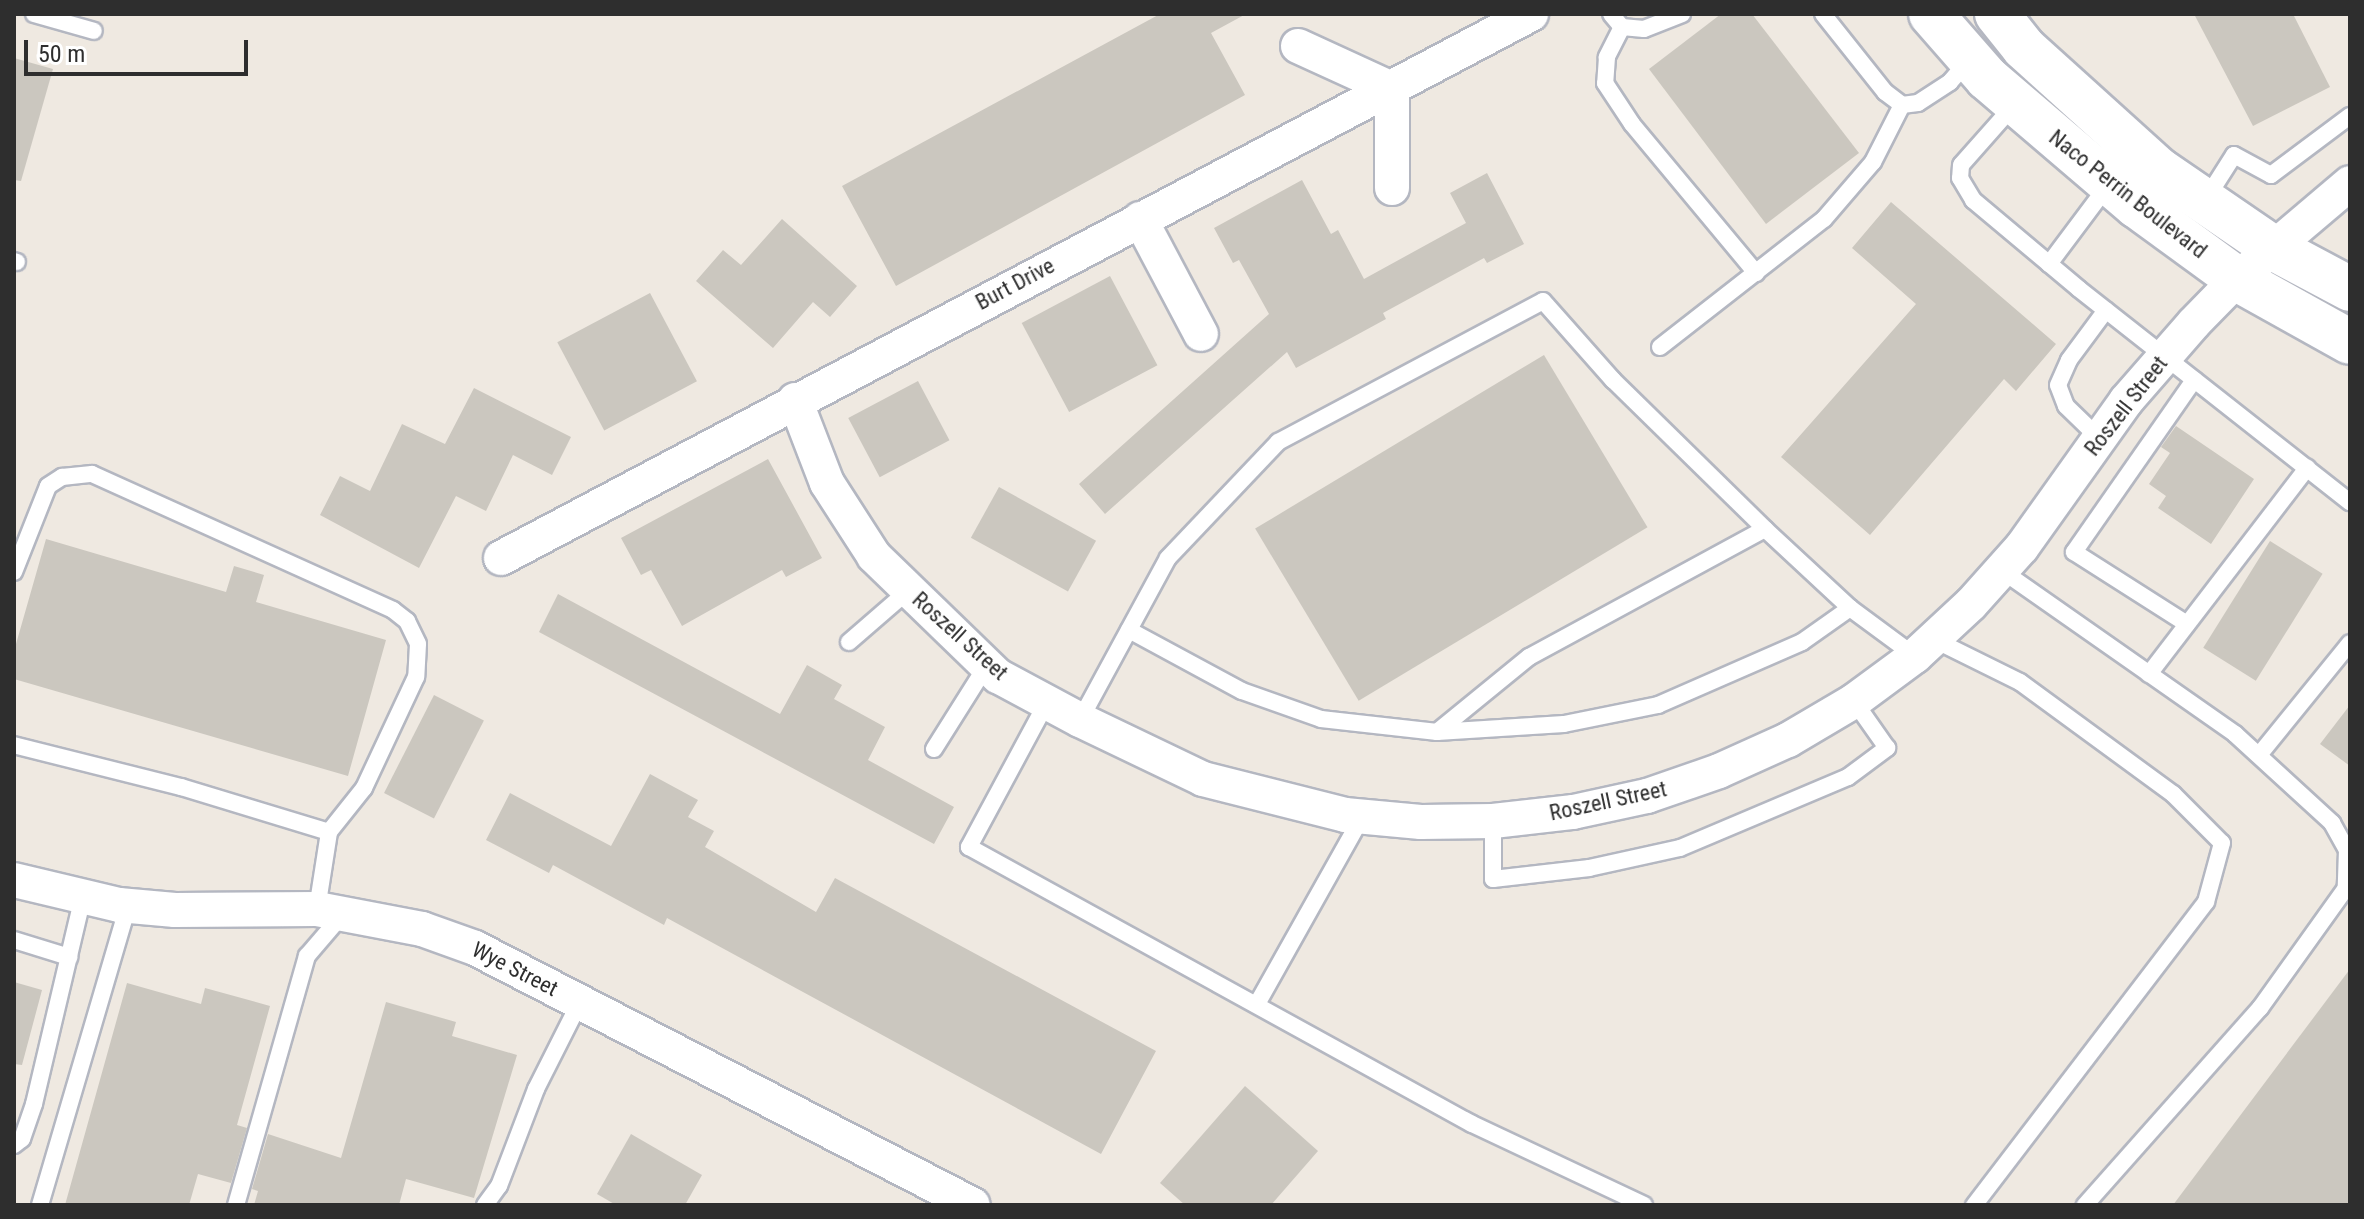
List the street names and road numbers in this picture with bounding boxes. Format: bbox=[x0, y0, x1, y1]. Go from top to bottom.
street label: Naco Perrin Boulevard bbox=[2044, 124, 2212, 264]
street label: Burt Drive bbox=[971, 252, 1059, 316]
street label: Roszell Street bbox=[2079, 351, 2173, 461]
street label: Roszell Street bbox=[907, 586, 1013, 686]
street label: Roszell Street bbox=[1547, 776, 1669, 826]
street label: Wye Street bbox=[468, 936, 562, 1002]

